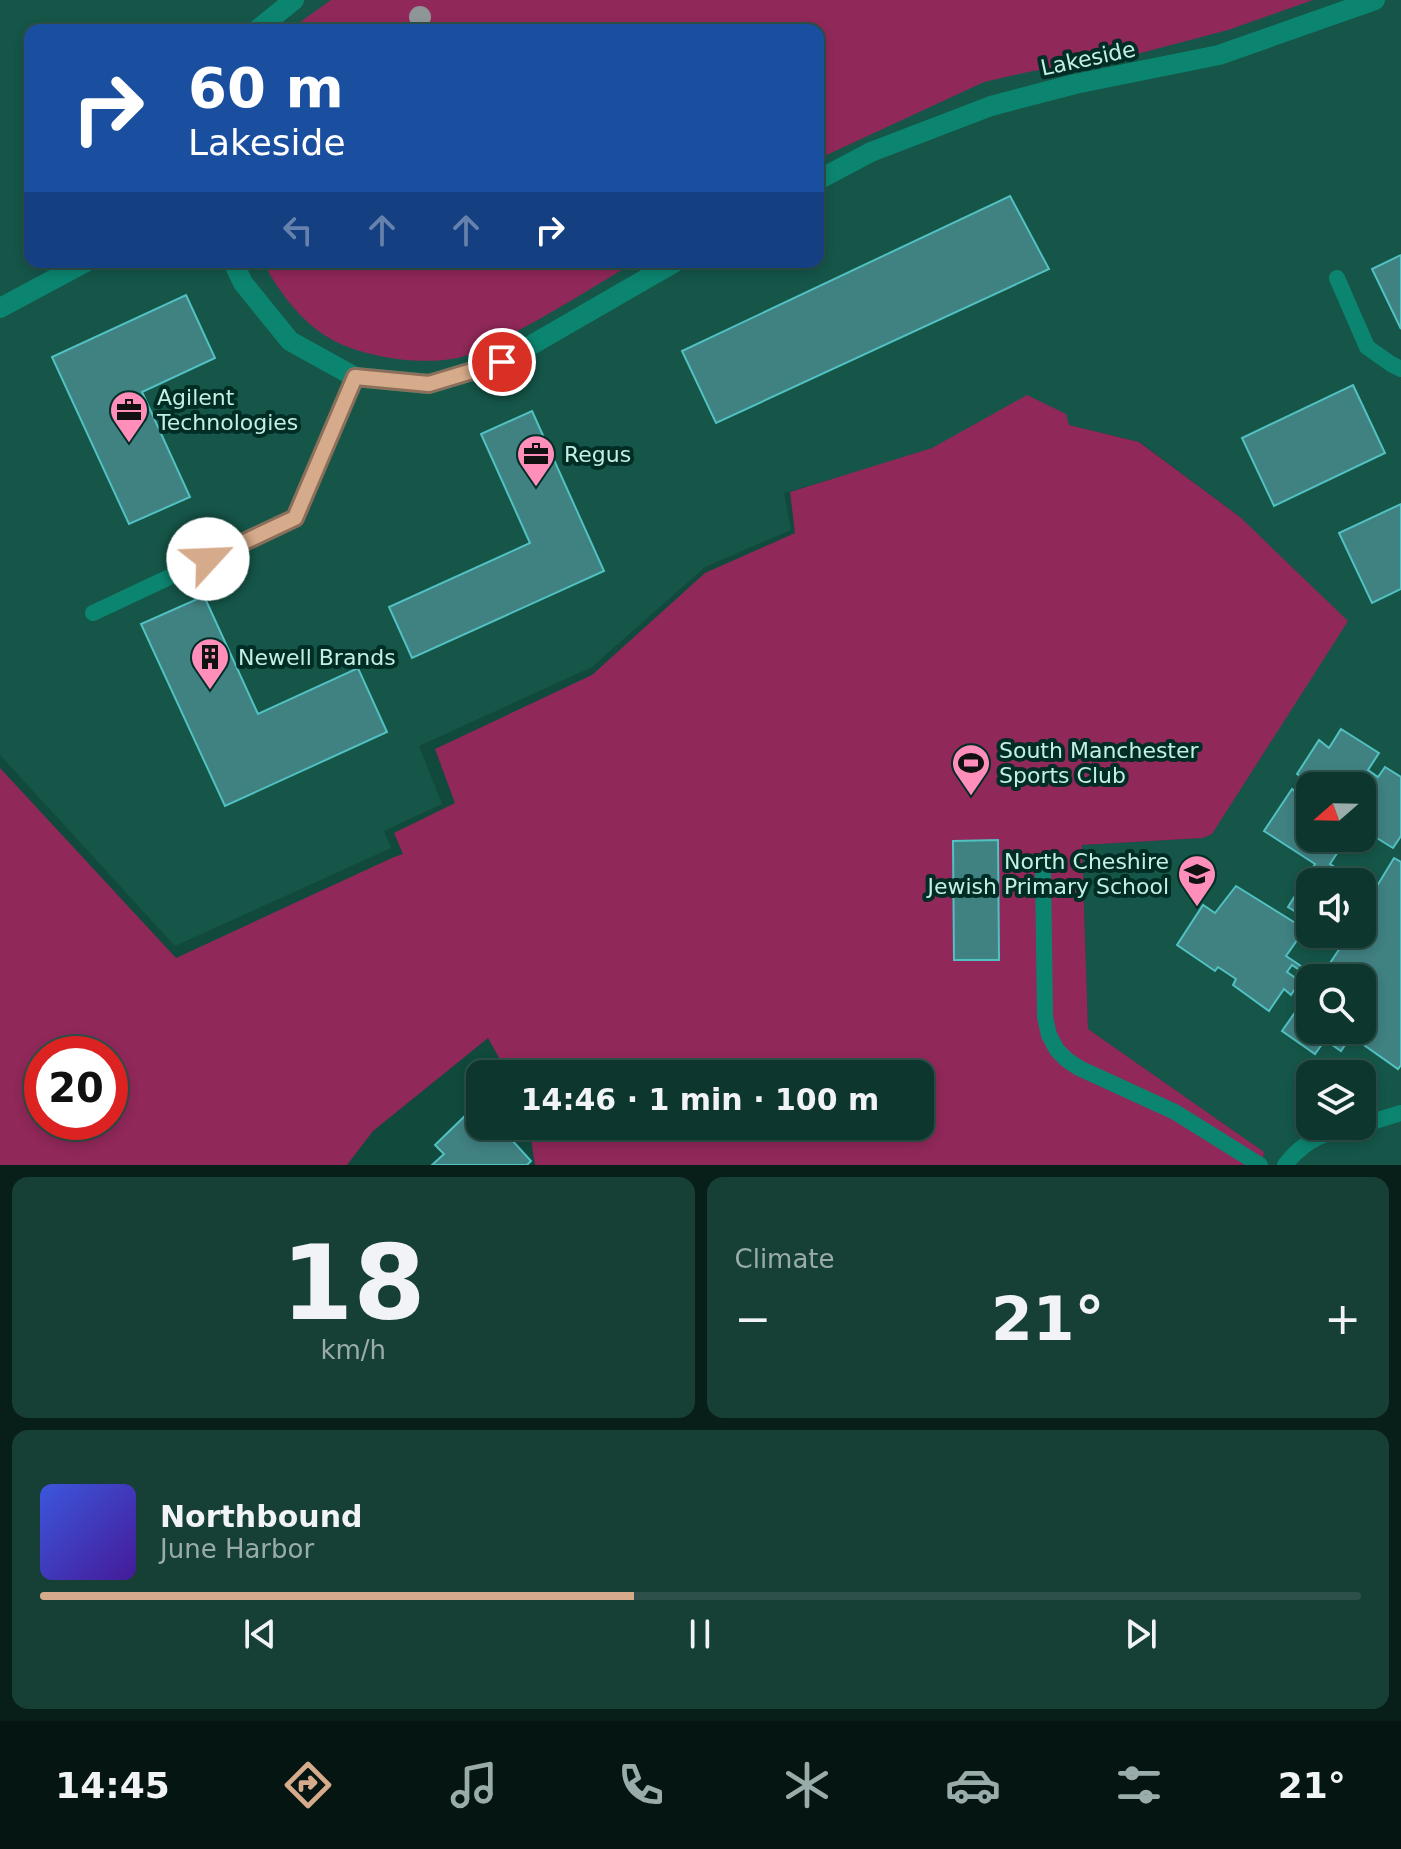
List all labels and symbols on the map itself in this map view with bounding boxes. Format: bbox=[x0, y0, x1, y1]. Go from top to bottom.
street label: Lakeside bbox=[1038, 36, 1138, 81]
pin bbox=[468, 328, 536, 396]
place label: Agilent Technologies bbox=[156, 385, 298, 435]
office icon: Agilent Technologies bbox=[108, 389, 150, 444]
office icon: Regus bbox=[515, 433, 557, 488]
place label: Regus bbox=[564, 442, 631, 467]
position arrow bbox=[166, 517, 250, 601]
building icon: Newell Brands bbox=[189, 636, 231, 691]
place label: Newell Brands bbox=[238, 645, 396, 670]
place label: South Manchester Sports Club bbox=[999, 738, 1200, 788]
sports icon: South Manchester Sports Club bbox=[950, 742, 992, 797]
north arrow bbox=[1296, 772, 1376, 852]
place label: North Cheshire Jewish Primary School bbox=[925, 849, 1169, 899]
school or university icon: North Cheshire Jewish Primary School bbox=[1176, 853, 1218, 908]
speed limit sign: 20 bbox=[24, 1036, 128, 1140]

